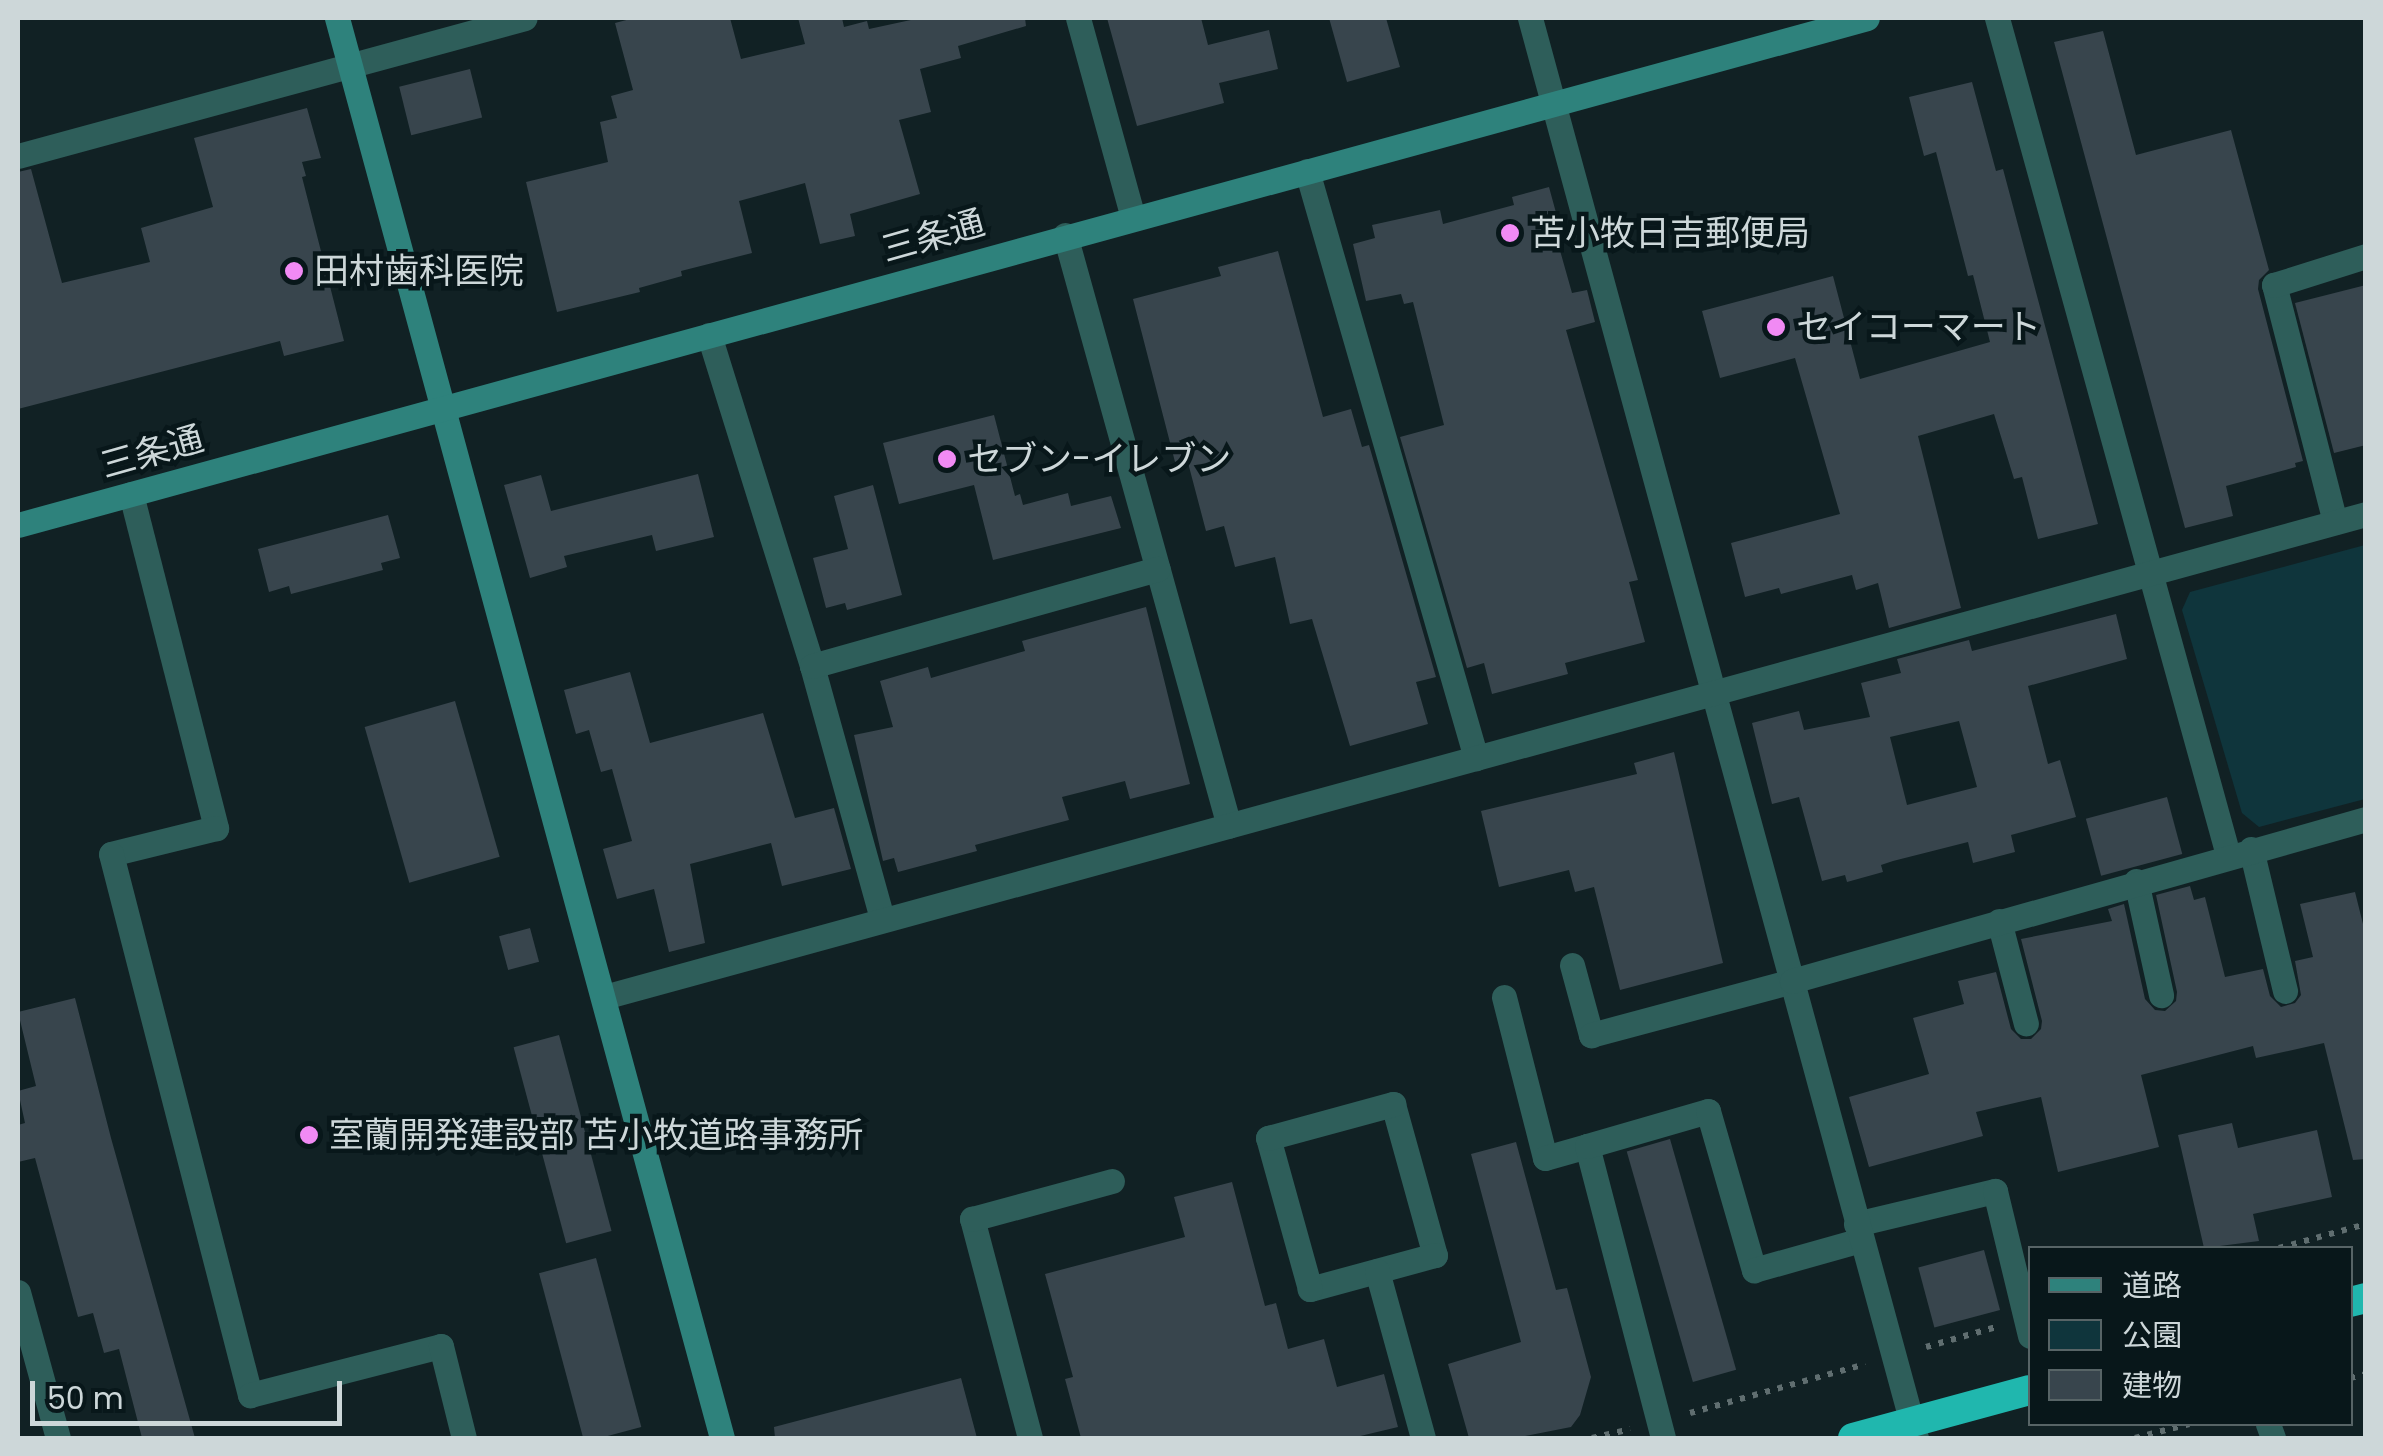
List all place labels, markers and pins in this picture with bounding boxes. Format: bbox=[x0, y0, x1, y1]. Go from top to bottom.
place label: 苫小牧日吉郵便局 bbox=[1530, 212, 1810, 254]
marker: 苫小牧日吉郵便局 bbox=[1499, 222, 1521, 244]
place label: 田村歯科医院 bbox=[314, 250, 524, 292]
marker: 田村歯科医院 bbox=[283, 260, 305, 282]
place label: セイコーマート bbox=[1796, 306, 2041, 348]
marker: セイコーマート bbox=[1765, 316, 1787, 338]
place label: セブン-イレブン bbox=[967, 438, 1231, 480]
marker: セブン-イレブン bbox=[936, 448, 958, 470]
place label: 室蘭開発建設部 苫小牧道路事務所 bbox=[329, 1114, 863, 1156]
marker: 室蘭開発建設部 苫小牧道路事務所 bbox=[298, 1124, 320, 1146]

